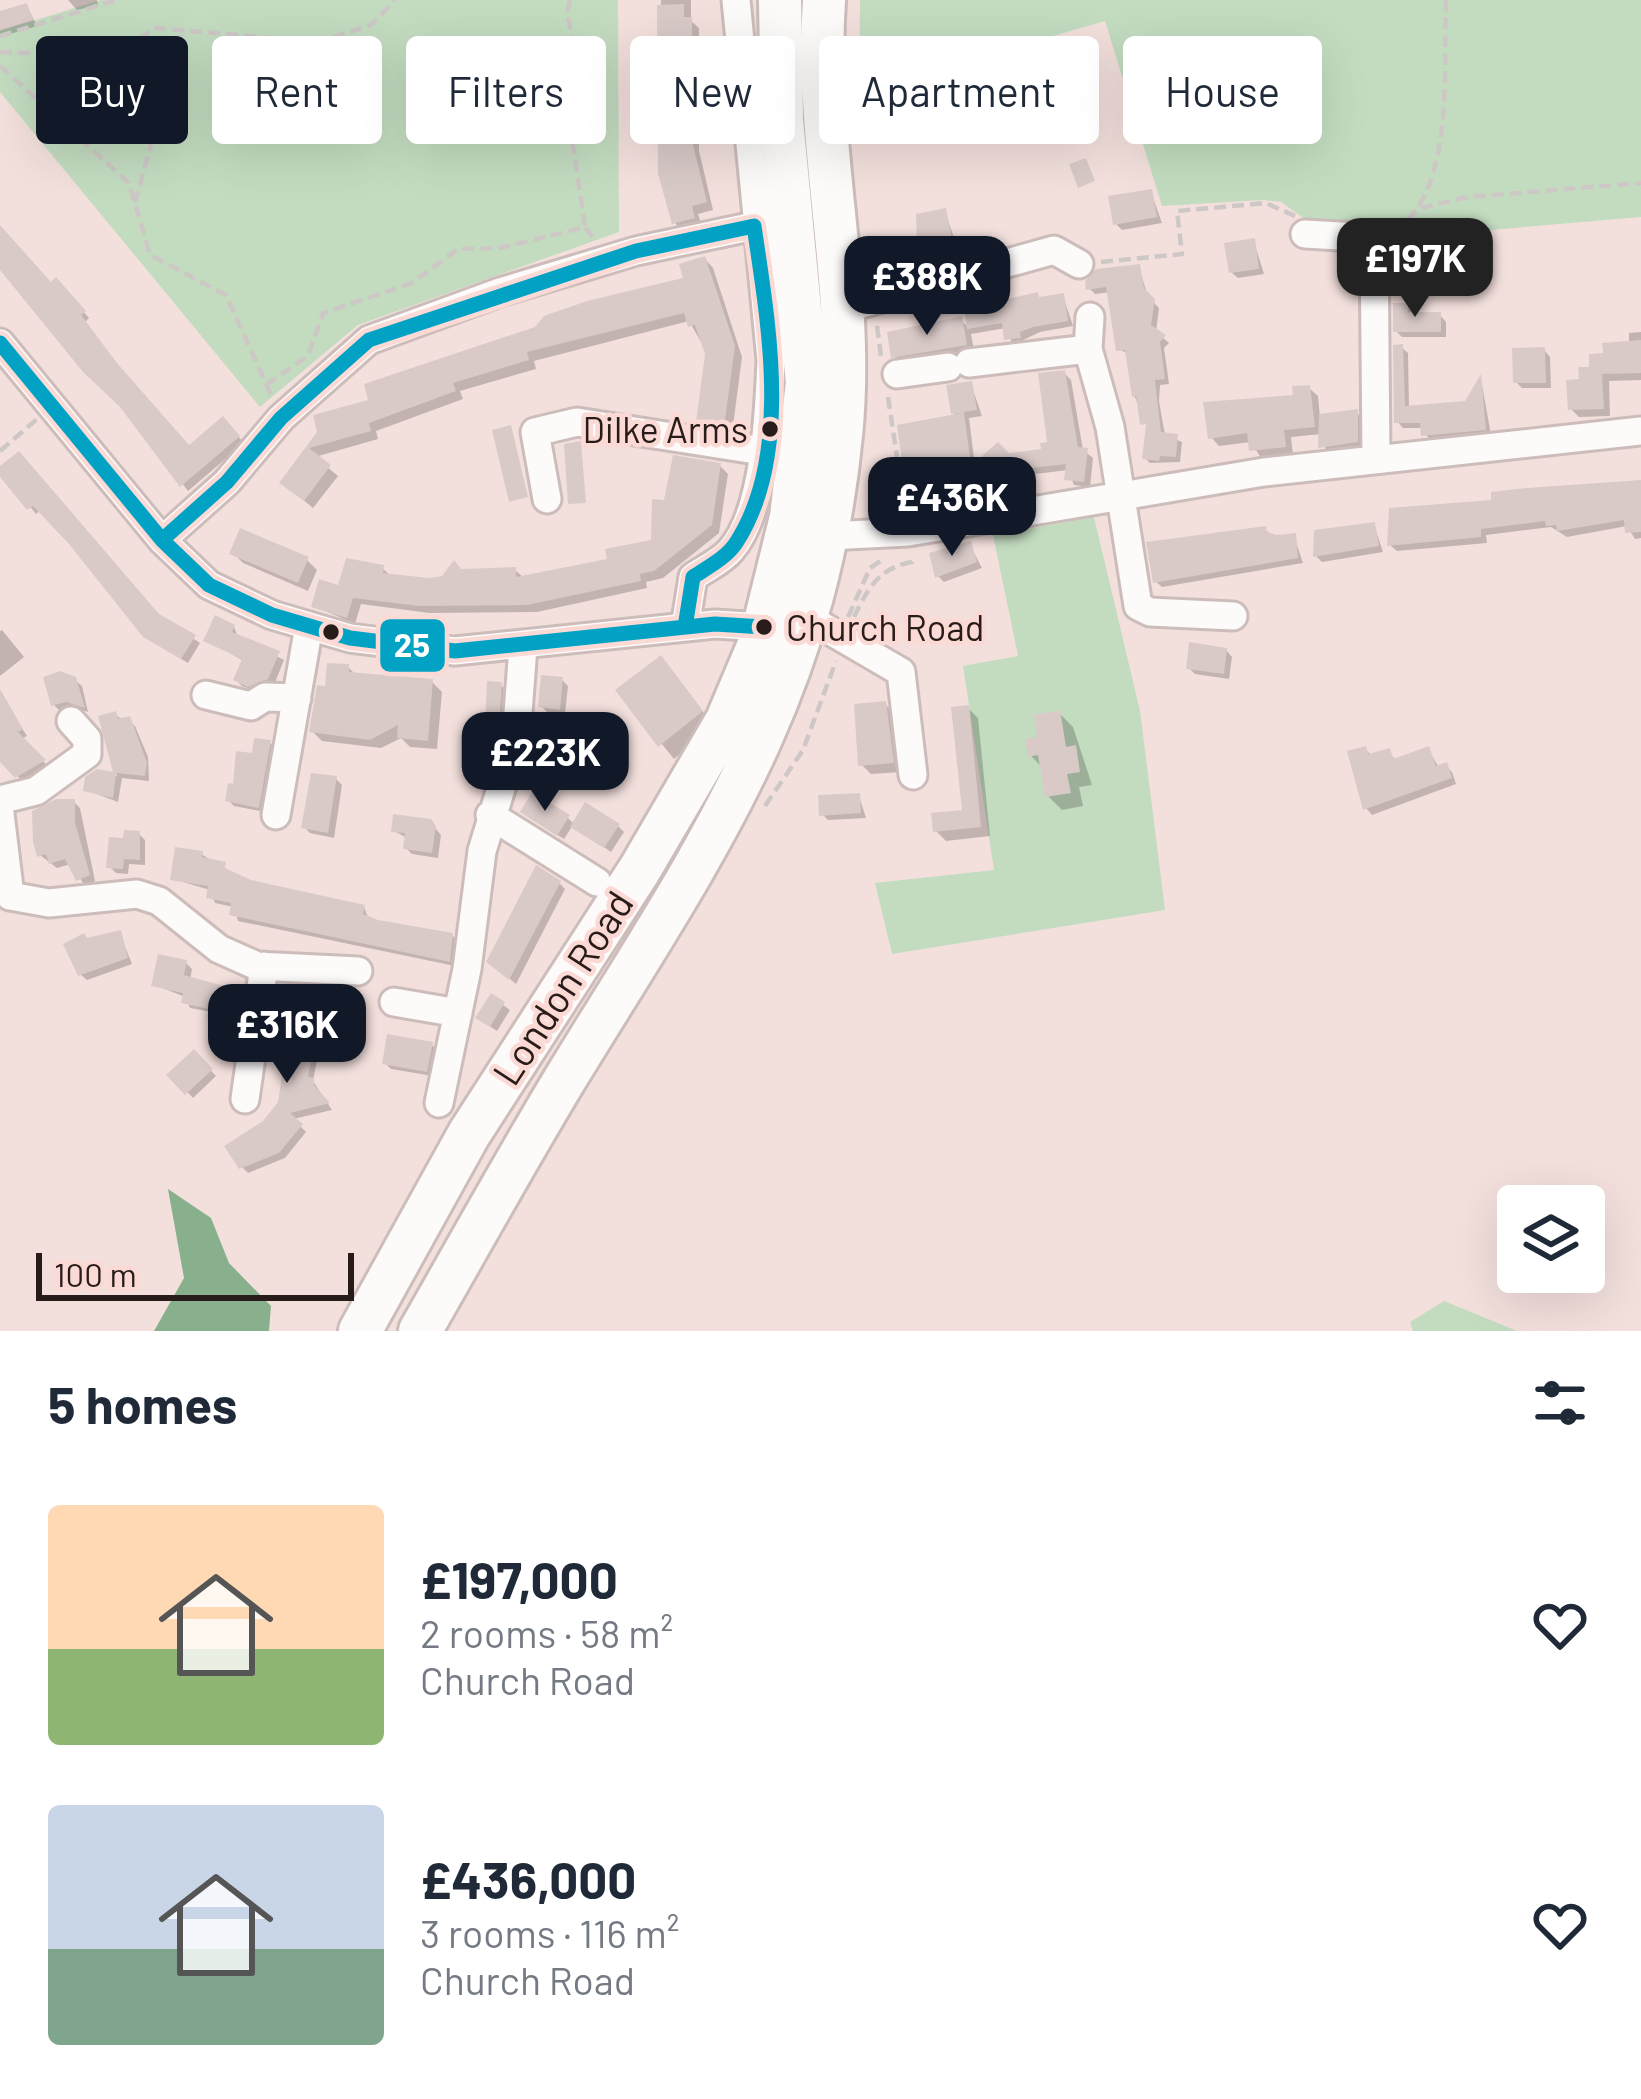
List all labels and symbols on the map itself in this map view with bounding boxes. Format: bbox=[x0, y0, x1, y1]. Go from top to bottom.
pin: £197K bbox=[1331, 218, 1499, 320]
pin: £388K bbox=[843, 236, 1011, 338]
place label: Dilke Arms bbox=[582, 407, 748, 450]
marker: Dilke Arms bbox=[759, 418, 781, 440]
pin: £436K bbox=[868, 457, 1036, 559]
place label: Church Road bbox=[786, 605, 984, 648]
marker: Church Road bbox=[753, 616, 775, 638]
line badge: 25 bbox=[378, 617, 447, 674]
unlabelled marker bbox=[320, 621, 342, 643]
text: 25 bbox=[394, 624, 430, 664]
pin: £223K bbox=[461, 712, 629, 814]
street label: London Road bbox=[482, 881, 642, 1093]
pin: £316K bbox=[203, 984, 371, 1086]
scale bar bbox=[36, 1247, 354, 1300]

